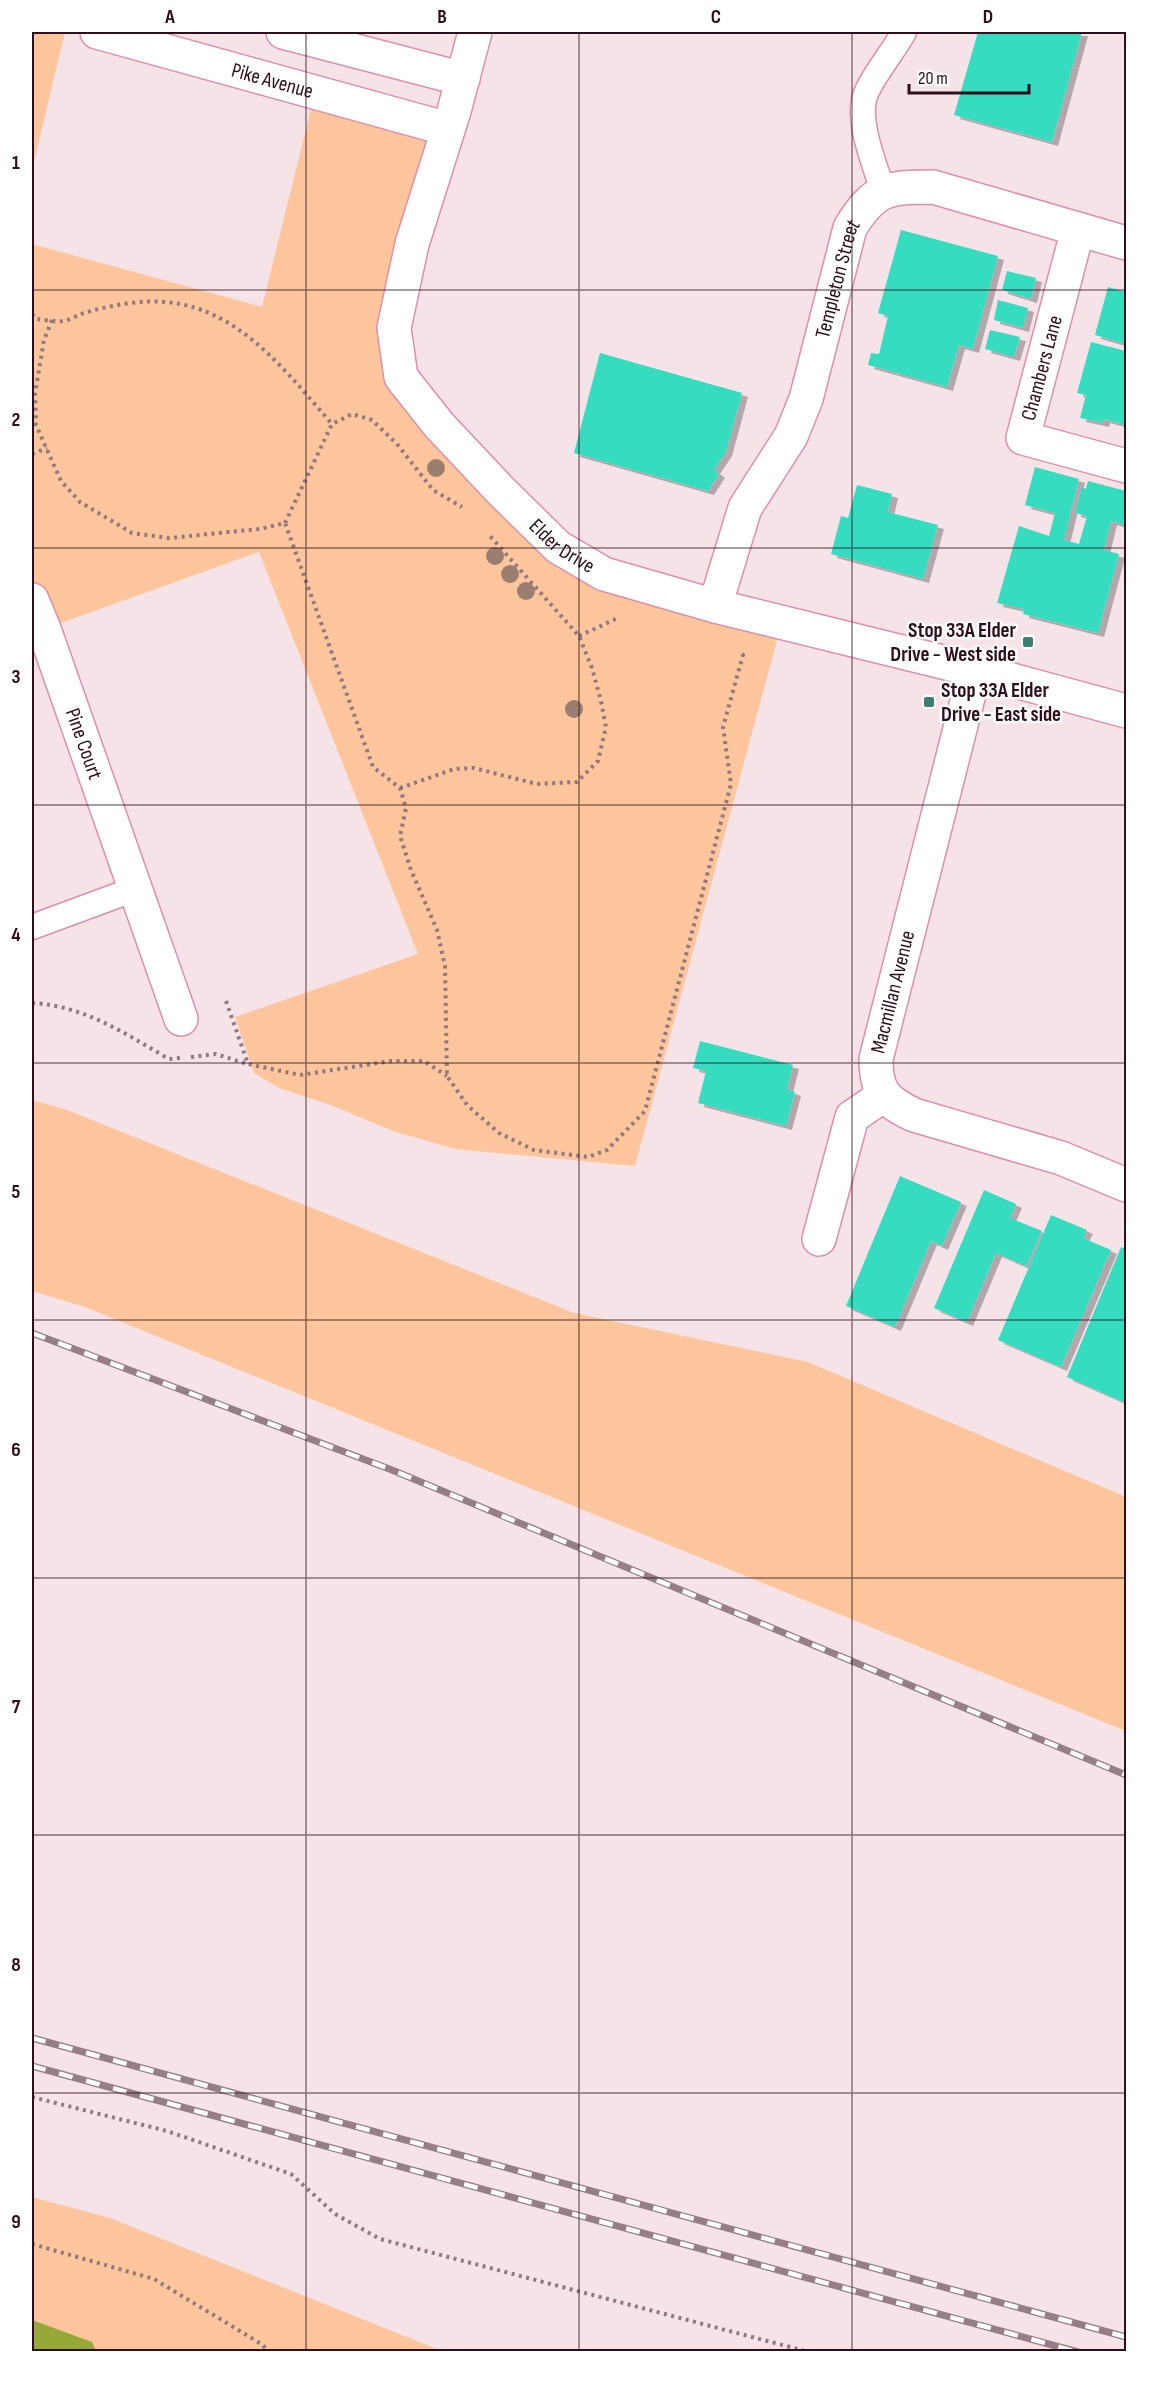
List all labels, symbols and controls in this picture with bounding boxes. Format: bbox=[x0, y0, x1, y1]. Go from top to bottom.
text: A bbox=[164, 5, 175, 29]
text: B bbox=[437, 5, 447, 29]
text: C bbox=[711, 5, 721, 29]
text: D bbox=[983, 5, 993, 29]
street label: Pike Avenue bbox=[229, 57, 316, 104]
scale bar bbox=[909, 57, 1029, 95]
text: 20 m bbox=[918, 68, 948, 89]
text: 1 bbox=[12, 151, 20, 175]
street label: Templeton Street bbox=[810, 214, 865, 341]
street label: Chambers Lane bbox=[1016, 313, 1068, 423]
text: 2 bbox=[12, 408, 20, 432]
street label: Elder Drive bbox=[524, 513, 599, 578]
place label: Stop 33A Elder Drive - West side bbox=[890, 618, 1017, 667]
marker: Stop 33A Elder Drive - West side bbox=[1021, 635, 1035, 649]
text: 3 bbox=[12, 665, 21, 689]
place label: Stop 33A Elder Drive - East side bbox=[941, 678, 1061, 727]
marker: Stop 33A Elder Drive - East side bbox=[922, 695, 936, 709]
street label: Pine Court bbox=[60, 705, 108, 783]
text: 4 bbox=[11, 923, 21, 947]
street label: Macmillan Avenue bbox=[866, 928, 920, 1056]
text: 5 bbox=[12, 1180, 21, 1204]
text: 6 bbox=[11, 1438, 21, 1462]
text: 7 bbox=[12, 1695, 21, 1719]
text: 8 bbox=[11, 1953, 21, 1977]
text: 9 bbox=[11, 2210, 21, 2234]

